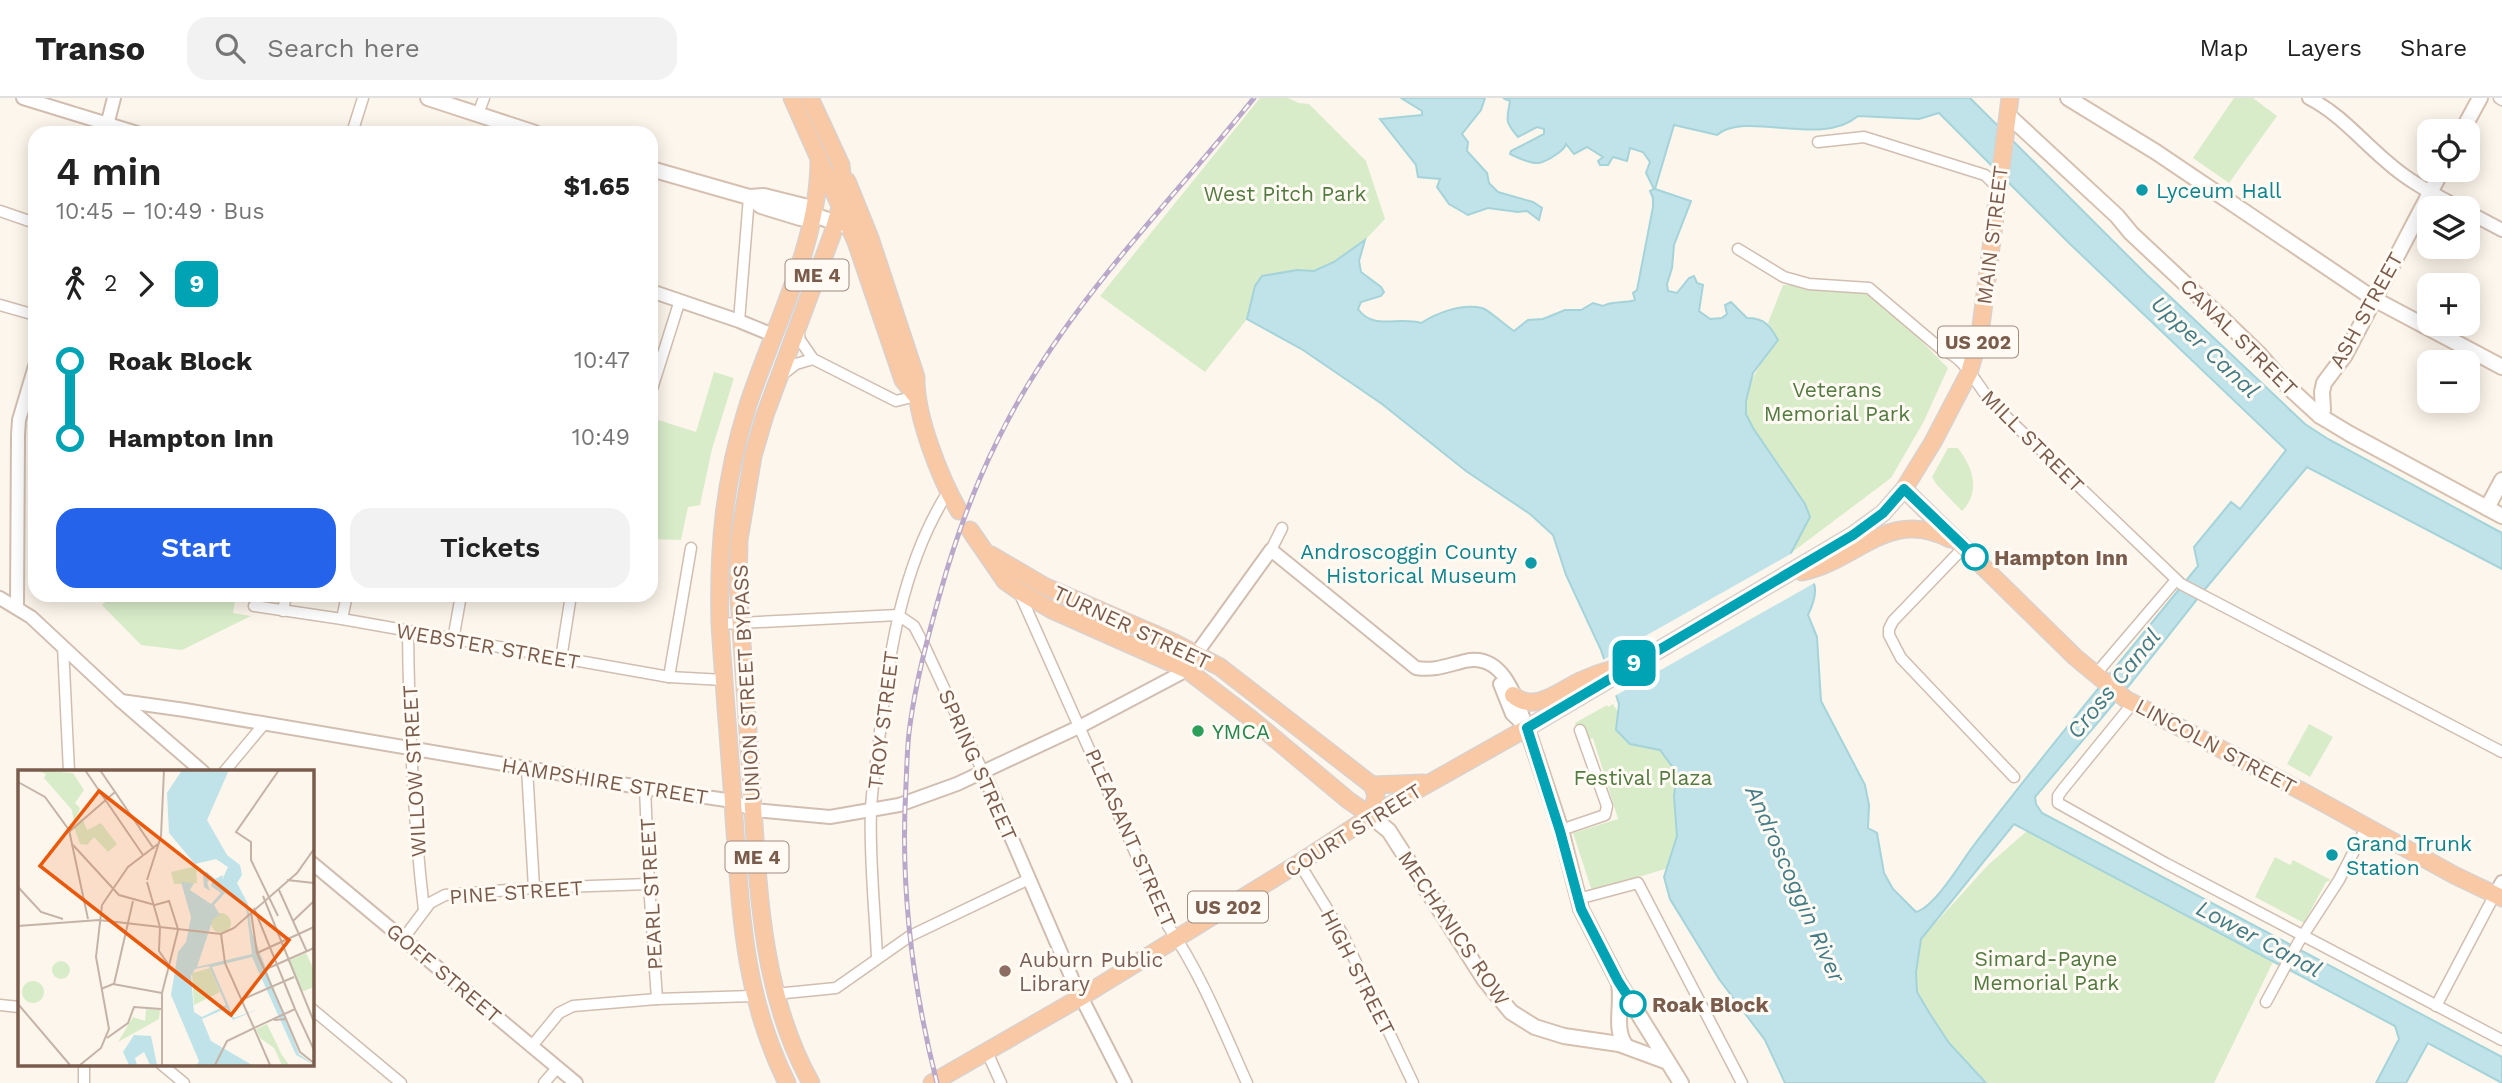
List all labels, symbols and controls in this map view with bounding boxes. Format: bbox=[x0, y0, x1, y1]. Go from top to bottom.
search box bbox=[187, 17, 677, 80]
text: Transo bbox=[35, 29, 145, 68]
icon: search bbox=[211, 29, 249, 67]
text: Search here bbox=[267, 33, 420, 63]
text: Map bbox=[2200, 34, 2248, 62]
text: Layers bbox=[2286, 34, 2362, 62]
text: Share bbox=[2400, 34, 2467, 62]
map controls bbox=[2417, 119, 2480, 413]
button: locate bbox=[2417, 119, 2480, 182]
text: 4 min bbox=[56, 150, 162, 194]
street label: MAIN STREET bbox=[1971, 164, 2013, 306]
text: $1.65 bbox=[564, 171, 630, 201]
place label: Lyceum Hall bbox=[2156, 178, 2282, 203]
park label: West Pitch Park bbox=[1204, 181, 1367, 206]
marker: Lyceum Hall bbox=[2134, 182, 2150, 198]
button: layers bbox=[2417, 196, 2480, 259]
text: 10:45 – 10:49 · Bus bbox=[56, 198, 265, 225]
street label: ASH STREET bbox=[2324, 247, 2408, 372]
road number: ME 4 bbox=[786, 260, 848, 290]
icon: walk bbox=[56, 265, 94, 303]
icon: forward bbox=[127, 265, 165, 303]
text: 2 bbox=[104, 270, 117, 297]
text: 9 bbox=[189, 270, 204, 298]
street label: CANAL STREET bbox=[2175, 273, 2303, 401]
button: + bbox=[2417, 273, 2480, 336]
water label: Upper Canal bbox=[2145, 290, 2265, 404]
road number: US 202 bbox=[1938, 326, 2018, 358]
text: Roak Block bbox=[108, 346, 252, 376]
text: 10:47 bbox=[574, 347, 630, 374]
button: − bbox=[2417, 350, 2480, 413]
park label: Veterans Memorial Park bbox=[1764, 377, 1910, 426]
street label: MILL STREET bbox=[1976, 384, 2090, 498]
text: Hampton Inn bbox=[108, 423, 274, 453]
text: 10:49 bbox=[572, 424, 630, 451]
button: Start bbox=[56, 508, 336, 588]
button: Tickets bbox=[350, 508, 630, 588]
place label: Androscoggin County Historical Museum bbox=[1300, 539, 1517, 588]
marker: Hampton Inn bbox=[1962, 544, 1988, 570]
place label: Hampton Inn bbox=[1994, 545, 2128, 570]
marker: Androscoggin County Historical Museum bbox=[1523, 555, 1539, 571]
street label: UNION STREET BYPASS bbox=[727, 564, 765, 802]
street label: TURNER STREET bbox=[1049, 580, 1215, 674]
street label: WEBSTER STREET bbox=[394, 618, 582, 675]
water label: Cross Canal bbox=[2062, 624, 2166, 744]
line badge: 9 bbox=[1611, 640, 1657, 686]
street label: TROY STREET bbox=[862, 649, 904, 791]
text: 9 bbox=[1627, 649, 1641, 677]
street label: WILLOW STREET bbox=[397, 684, 431, 858]
street label: SPRING STREET bbox=[933, 685, 1023, 845]
street label: LINCOLN STREET bbox=[2131, 693, 2301, 799]
place label: YMCA bbox=[1212, 719, 1270, 744]
marker: YMCA bbox=[1190, 723, 1206, 739]
street label: PLEASANT STREET bbox=[1080, 745, 1182, 932]
street label: HAMPSHIRE STREET bbox=[500, 752, 710, 810]
park label: Festival Plaza bbox=[1574, 765, 1713, 790]
inset map bbox=[18, 770, 313, 1066]
street label: COURT STREET bbox=[1280, 778, 1426, 882]
water label: Androscoggin River bbox=[1739, 781, 1851, 987]
street label: PEARL STREET bbox=[635, 817, 667, 971]
place label: Grand Trunk Station bbox=[2346, 831, 2472, 880]
road number: ME 4 bbox=[726, 842, 788, 872]
street label: MECHANICS ROW bbox=[1393, 846, 1515, 1010]
marker: Grand Trunk Station bbox=[2324, 847, 2340, 863]
street label: PINE STREET bbox=[448, 875, 584, 909]
road number: US 202 bbox=[1188, 892, 1268, 922]
water label: Lower Canal bbox=[2192, 895, 2326, 983]
street label: HIGH STREET bbox=[1315, 905, 1401, 1040]
street label: GOFF STREET bbox=[382, 918, 507, 1028]
park label: Simard-Payne Memorial Park bbox=[1973, 946, 2119, 995]
place label: Auburn Public Library bbox=[1019, 947, 1163, 996]
marker: Auburn Public Library bbox=[997, 963, 1013, 979]
marker: Roak Block bbox=[1620, 991, 1646, 1017]
place label: Roak Block bbox=[1652, 992, 1769, 1017]

